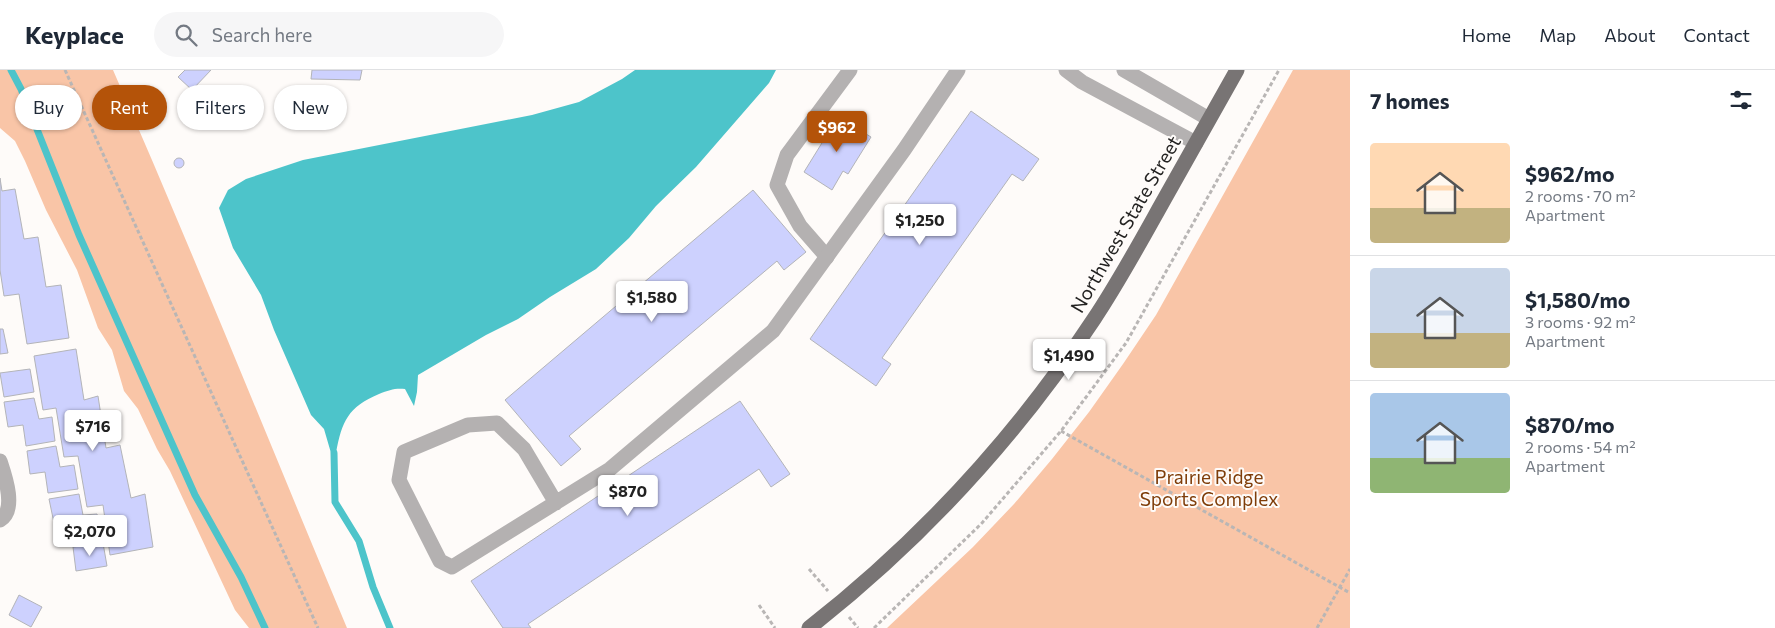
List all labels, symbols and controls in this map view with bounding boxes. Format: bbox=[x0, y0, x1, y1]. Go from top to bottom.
search box bbox=[154, 12, 504, 57]
text: Keyplace bbox=[25, 20, 124, 49]
icon: search bbox=[172, 21, 200, 49]
text: Search here bbox=[212, 23, 312, 46]
text: Home bbox=[1462, 24, 1511, 46]
text: Map bbox=[1539, 24, 1576, 46]
text: About bbox=[1604, 24, 1656, 46]
text: Contact bbox=[1684, 24, 1750, 46]
chip: Buy bbox=[15, 85, 82, 130]
chip: Rent bbox=[92, 85, 167, 130]
chip: Filters bbox=[177, 85, 264, 130]
chip: New bbox=[274, 85, 347, 130]
icon: filters bbox=[1727, 86, 1755, 114]
text: 7 homes bbox=[1370, 88, 1449, 113]
pin: $962 bbox=[807, 111, 867, 153]
text: $962 bbox=[818, 117, 856, 136]
street label: Northwest State Street bbox=[1065, 131, 1185, 317]
text: $962/mo bbox=[1525, 161, 1615, 186]
icon: home bbox=[1410, 163, 1470, 223]
text: 2 rooms · 70 m² bbox=[1525, 186, 1636, 205]
pin: $1,250 bbox=[879, 204, 961, 246]
text: Apartment bbox=[1525, 205, 1605, 224]
text: $1,250 bbox=[895, 210, 945, 229]
pin: $1,580 bbox=[611, 280, 693, 323]
text: $1,580 bbox=[627, 287, 677, 306]
text: $1,580/mo bbox=[1525, 287, 1630, 312]
icon: home bbox=[1410, 288, 1470, 348]
text: 3 rooms · 92 m² bbox=[1525, 312, 1636, 331]
text: Apartment bbox=[1525, 331, 1605, 350]
pin: $1,490 bbox=[1028, 338, 1110, 381]
text: $1,490 bbox=[1044, 345, 1094, 364]
pin: $716 bbox=[63, 410, 123, 452]
text: $870/mo bbox=[1525, 412, 1615, 437]
icon: home bbox=[1410, 413, 1470, 473]
text: $716 bbox=[75, 416, 111, 435]
text: 2 rooms · 54 m² bbox=[1525, 437, 1636, 456]
text: Apartment bbox=[1525, 456, 1605, 475]
park label: Prairie Ridge Sports Complex bbox=[1140, 465, 1278, 510]
pin: $870 bbox=[598, 474, 658, 517]
text: $870 bbox=[609, 481, 647, 500]
pin: $2,070 bbox=[49, 514, 131, 557]
text: $2,070 bbox=[64, 521, 116, 540]

